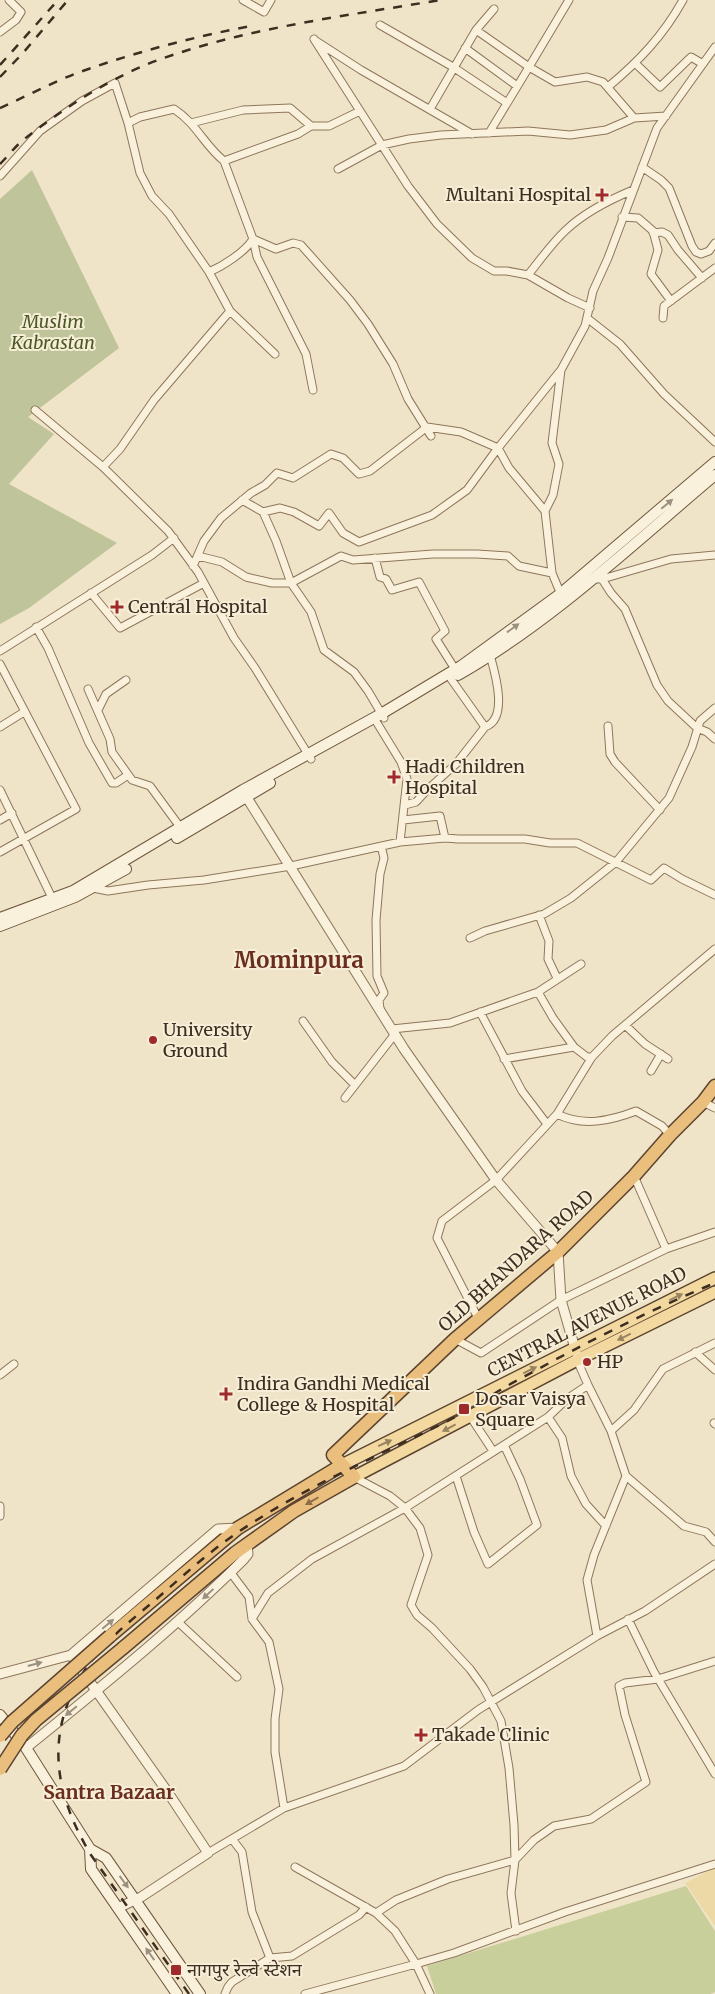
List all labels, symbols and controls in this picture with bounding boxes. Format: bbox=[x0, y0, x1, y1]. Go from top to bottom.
place label: Multani Hospital bbox=[446, 183, 591, 206]
marker: Multani Hospital bbox=[595, 188, 609, 202]
park label: Muslim Kabrastan bbox=[10, 310, 95, 354]
one-way arrow bbox=[660, 498, 673, 509]
place label: Central Hospital bbox=[128, 595, 268, 618]
marker: Central Hospital bbox=[110, 600, 124, 614]
one-way arrow bbox=[506, 623, 520, 633]
place label: Hadi Children Hospital bbox=[405, 755, 525, 799]
marker: Hadi Children Hospital bbox=[387, 770, 401, 784]
district label: Mominpura bbox=[234, 946, 364, 974]
place label: University Ground bbox=[163, 1018, 253, 1062]
marker: University Ground bbox=[147, 1034, 159, 1046]
street label: OLD BHANDARA ROAD bbox=[433, 1185, 598, 1337]
street label: CENTRAL AVENUE ROAD bbox=[483, 1261, 690, 1382]
one-way arrow bbox=[668, 1293, 683, 1301]
one-way arrow bbox=[617, 1333, 631, 1341]
place label: HP bbox=[597, 1350, 623, 1373]
marker: HP bbox=[581, 1356, 593, 1368]
one-way arrow bbox=[523, 1366, 537, 1374]
place label: Indira Gandhi Medical College & Hospital bbox=[237, 1372, 430, 1416]
marker: Indira Gandhi Medical College & Hospital bbox=[219, 1387, 233, 1401]
place label: Dosar Vaisya Square bbox=[475, 1387, 586, 1431]
marker: Dosar Vaisya Square bbox=[457, 1402, 471, 1416]
one-way arrow bbox=[442, 1423, 455, 1432]
one-way arrow bbox=[378, 1439, 392, 1447]
one-way arrow bbox=[305, 1497, 318, 1506]
one-way arrow bbox=[202, 1588, 214, 1600]
one-way arrow bbox=[101, 1618, 114, 1629]
one-way arrow bbox=[28, 1660, 43, 1668]
one-way arrow bbox=[65, 1705, 78, 1716]
place label: Takade Clinic bbox=[432, 1723, 550, 1746]
marker: Takade Clinic bbox=[414, 1728, 428, 1742]
district label: Santra Bazaar bbox=[43, 1780, 175, 1804]
one-way arrow bbox=[118, 1875, 129, 1888]
one-way arrow bbox=[145, 1947, 155, 1961]
place label: नागपुर रेल्वे स्टेशन bbox=[187, 1958, 303, 1982]
marker: नागपुर रेल्वे स्टेशन bbox=[169, 1963, 183, 1977]

